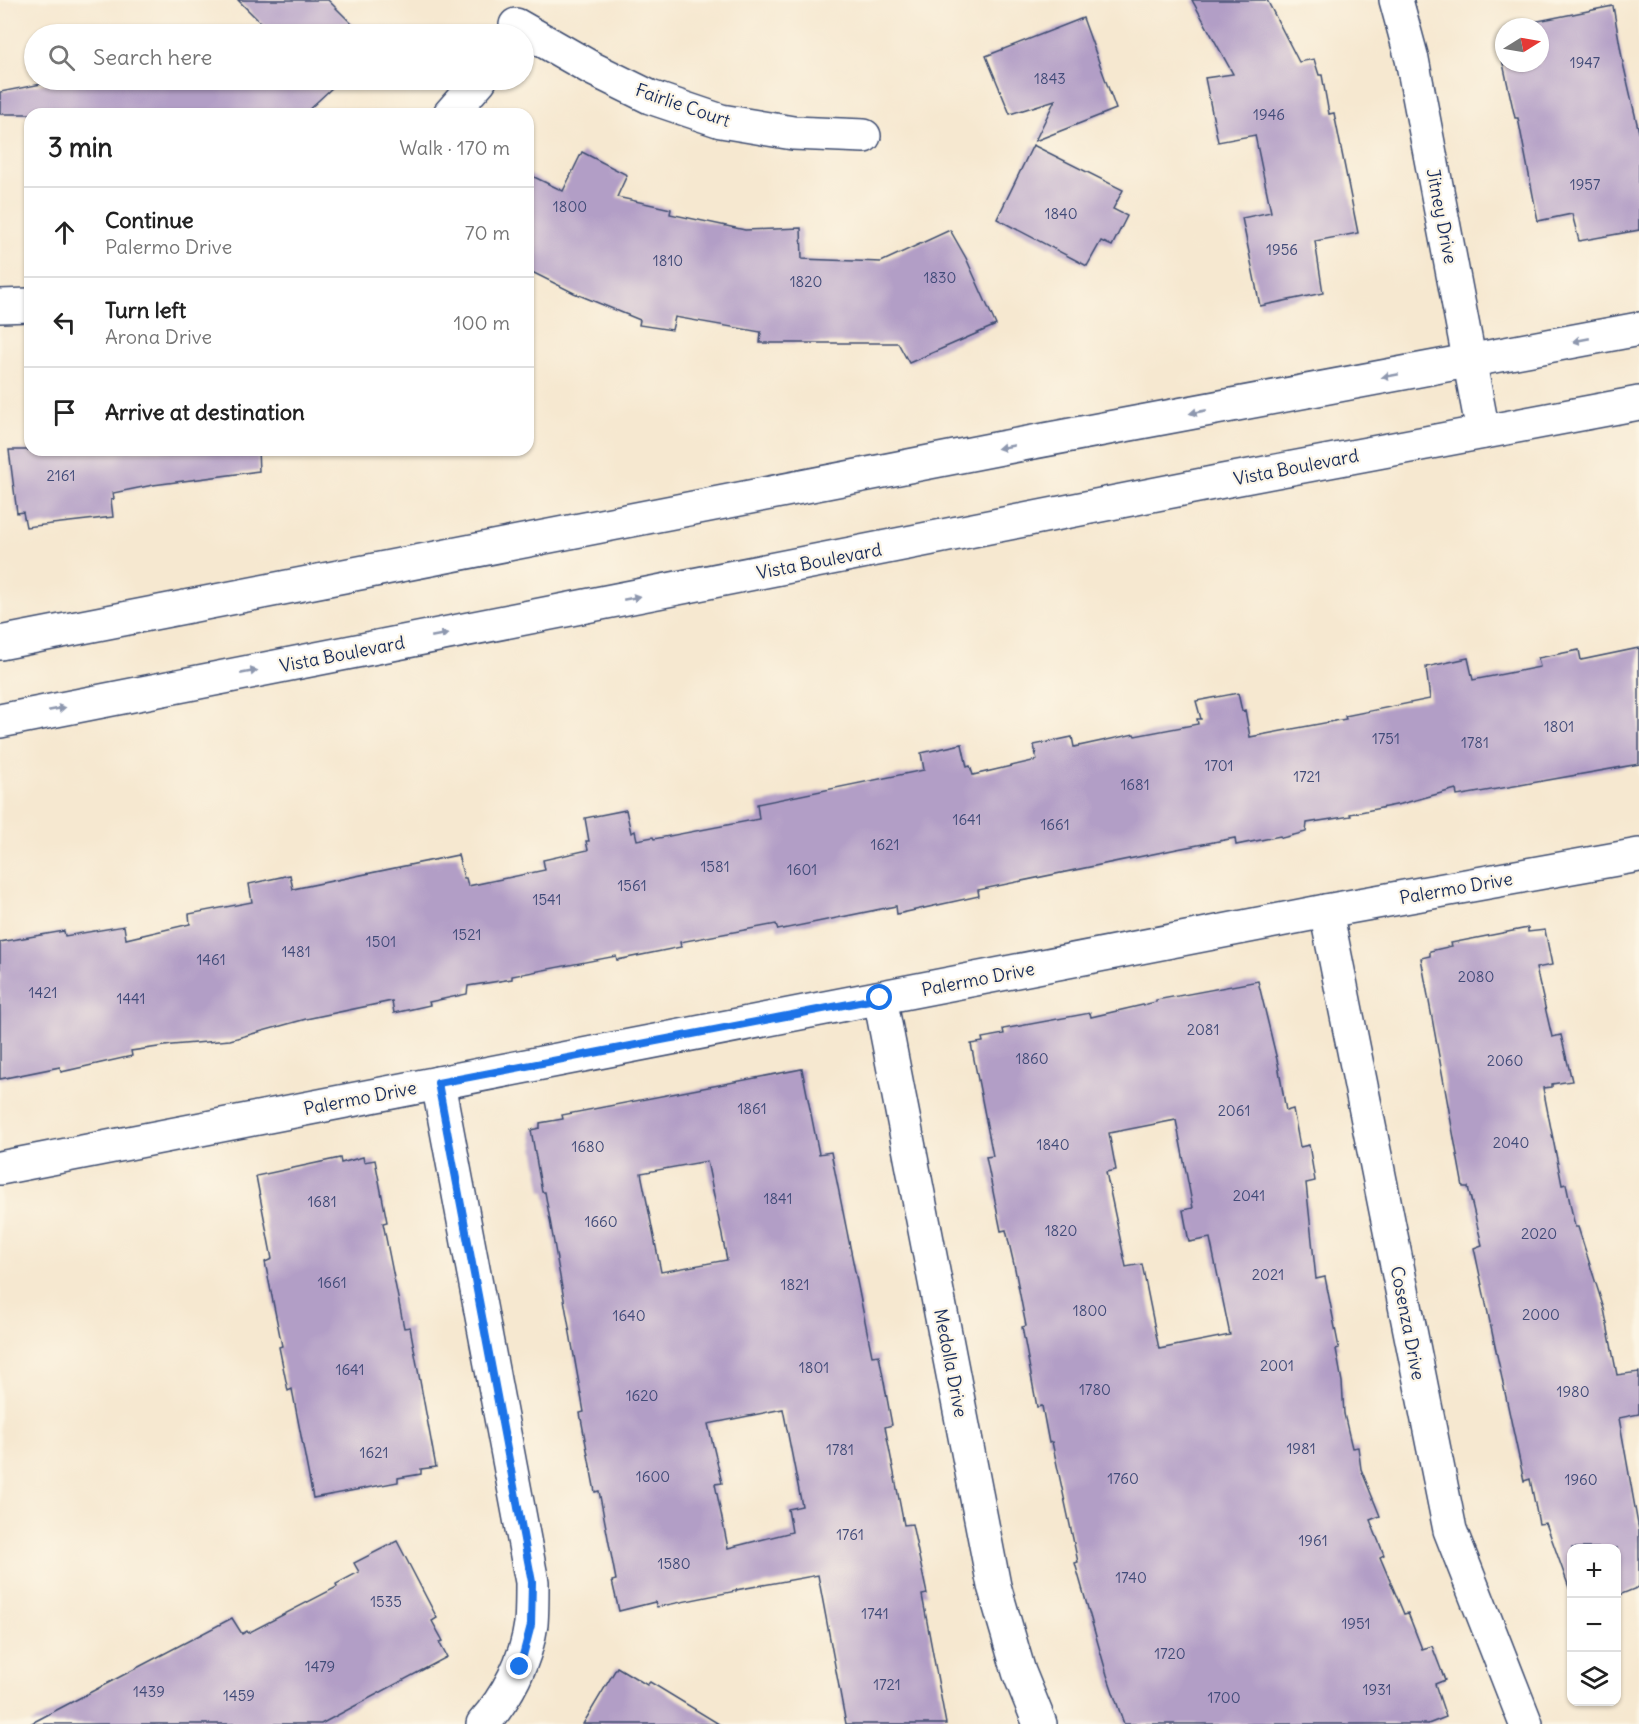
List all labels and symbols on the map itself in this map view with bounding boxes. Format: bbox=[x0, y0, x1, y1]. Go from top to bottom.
north arrow bbox=[1495, 18, 1549, 72]
house number: 1947 bbox=[1570, 53, 1600, 72]
house number: 1843 bbox=[1034, 69, 1066, 88]
street label: Fairlie Court bbox=[633, 78, 733, 132]
house number: 1946 bbox=[1253, 105, 1285, 124]
street label: Jitney Drive bbox=[1421, 166, 1463, 266]
house number: 1957 bbox=[1570, 175, 1600, 194]
house number: 1800 bbox=[553, 197, 587, 216]
house number: 1840 bbox=[1044, 204, 1078, 223]
house number: 1956 bbox=[1266, 240, 1298, 259]
house number: 1810 bbox=[653, 251, 683, 270]
house number: 1830 bbox=[924, 268, 957, 287]
house number: 1820 bbox=[790, 272, 822, 291]
one-way arrow bbox=[1572, 336, 1591, 345]
one-way arrow bbox=[1380, 372, 1399, 381]
one-way arrow bbox=[1188, 407, 1207, 416]
one-way arrow bbox=[997, 443, 1016, 452]
street label: Vista Boulevard bbox=[1232, 444, 1361, 490]
house number: 2161 bbox=[47, 466, 75, 485]
street label: Vista Boulevard bbox=[755, 538, 884, 584]
one-way arrow bbox=[622, 593, 641, 602]
one-way arrow bbox=[431, 630, 450, 639]
street label: Vista Boulevard bbox=[278, 631, 407, 677]
one-way arrow bbox=[240, 667, 259, 676]
one-way arrow bbox=[48, 704, 67, 713]
house number: 1801 bbox=[1544, 717, 1574, 736]
house number: 1751 bbox=[1372, 729, 1400, 748]
house number: 1781 bbox=[1461, 733, 1489, 752]
house number: 1701 bbox=[1204, 756, 1234, 775]
house number: 1721 bbox=[1293, 767, 1321, 786]
house number: 1681 bbox=[1120, 775, 1150, 794]
house number: 1641 bbox=[952, 810, 982, 829]
house number: 1661 bbox=[1040, 815, 1070, 834]
house number: 1621 bbox=[871, 835, 899, 854]
house number: 1581 bbox=[700, 857, 730, 876]
house number: 1601 bbox=[787, 860, 817, 879]
street label: Palermo Drive bbox=[1398, 867, 1514, 909]
house number: 1561 bbox=[617, 876, 647, 895]
house number: 1541 bbox=[532, 890, 562, 909]
house number: 1521 bbox=[453, 925, 481, 944]
house number: 1501 bbox=[366, 932, 396, 951]
house number: 1481 bbox=[281, 942, 311, 961]
house number: 1461 bbox=[196, 950, 226, 969]
street label: Palermo Drive bbox=[920, 957, 1036, 1001]
house number: 2080 bbox=[1458, 967, 1494, 986]
house number: 1421 bbox=[29, 983, 57, 1002]
route start bbox=[866, 984, 892, 1010]
house number: 1441 bbox=[116, 989, 146, 1008]
house number: 2081 bbox=[1187, 1020, 1219, 1039]
house number: 1860 bbox=[1015, 1049, 1049, 1068]
house number: 2060 bbox=[1487, 1051, 1523, 1070]
street label: Palermo Drive bbox=[302, 1076, 418, 1120]
house number: 1861 bbox=[737, 1099, 767, 1118]
house number: 2061 bbox=[1218, 1101, 1250, 1120]
house number: 2040 bbox=[1493, 1133, 1529, 1152]
house number: 1840 bbox=[1036, 1135, 1070, 1154]
house number: 1680 bbox=[571, 1137, 605, 1156]
house number: 2041 bbox=[1233, 1186, 1265, 1205]
house number: 1841 bbox=[763, 1189, 793, 1208]
house number: 1681 bbox=[307, 1192, 337, 1211]
house number: 1660 bbox=[584, 1212, 618, 1231]
house number: 1820 bbox=[1045, 1221, 1077, 1240]
house number: 2020 bbox=[1521, 1224, 1557, 1243]
street label: Cosenza Drive bbox=[1386, 1264, 1430, 1382]
house number: 2021 bbox=[1252, 1265, 1284, 1284]
house number: 1661 bbox=[317, 1273, 347, 1292]
house number: 1821 bbox=[781, 1275, 809, 1294]
house number: 1800 bbox=[1073, 1301, 1107, 1320]
house number: 2000 bbox=[1522, 1305, 1560, 1324]
house number: 1640 bbox=[612, 1306, 646, 1325]
street label: Medolla Drive bbox=[929, 1307, 973, 1419]
house number: 2001 bbox=[1260, 1356, 1294, 1375]
house number: 1801 bbox=[799, 1358, 829, 1377]
house number: 1641 bbox=[335, 1360, 365, 1379]
house number: 1780 bbox=[1079, 1380, 1111, 1399]
house number: 1980 bbox=[1556, 1382, 1590, 1401]
house number: 1620 bbox=[626, 1386, 658, 1405]
house number: 1981 bbox=[1286, 1439, 1316, 1458]
house number: 1781 bbox=[826, 1440, 854, 1459]
house number: 1621 bbox=[360, 1443, 388, 1462]
house number: 1600 bbox=[636, 1467, 670, 1486]
house number: 1760 bbox=[1107, 1469, 1139, 1488]
house number: 1960 bbox=[1564, 1470, 1598, 1489]
house number: 1761 bbox=[836, 1525, 864, 1544]
house number: 1961 bbox=[1298, 1531, 1328, 1550]
house number: 1580 bbox=[657, 1554, 691, 1573]
house number: 1740 bbox=[1115, 1568, 1147, 1587]
house number: 1535 bbox=[370, 1592, 402, 1611]
house number: 1741 bbox=[861, 1604, 889, 1623]
house number: 1951 bbox=[1341, 1614, 1371, 1633]
house number: 1720 bbox=[1154, 1644, 1186, 1663]
route end bbox=[506, 1653, 532, 1679]
house number: 1479 bbox=[305, 1657, 335, 1676]
house number: 1721 bbox=[873, 1675, 901, 1694]
house number: 1931 bbox=[1363, 1680, 1391, 1699]
house number: 1439 bbox=[133, 1682, 165, 1701]
house number: 1459 bbox=[223, 1686, 255, 1705]
house number: 1700 bbox=[1207, 1688, 1241, 1707]

